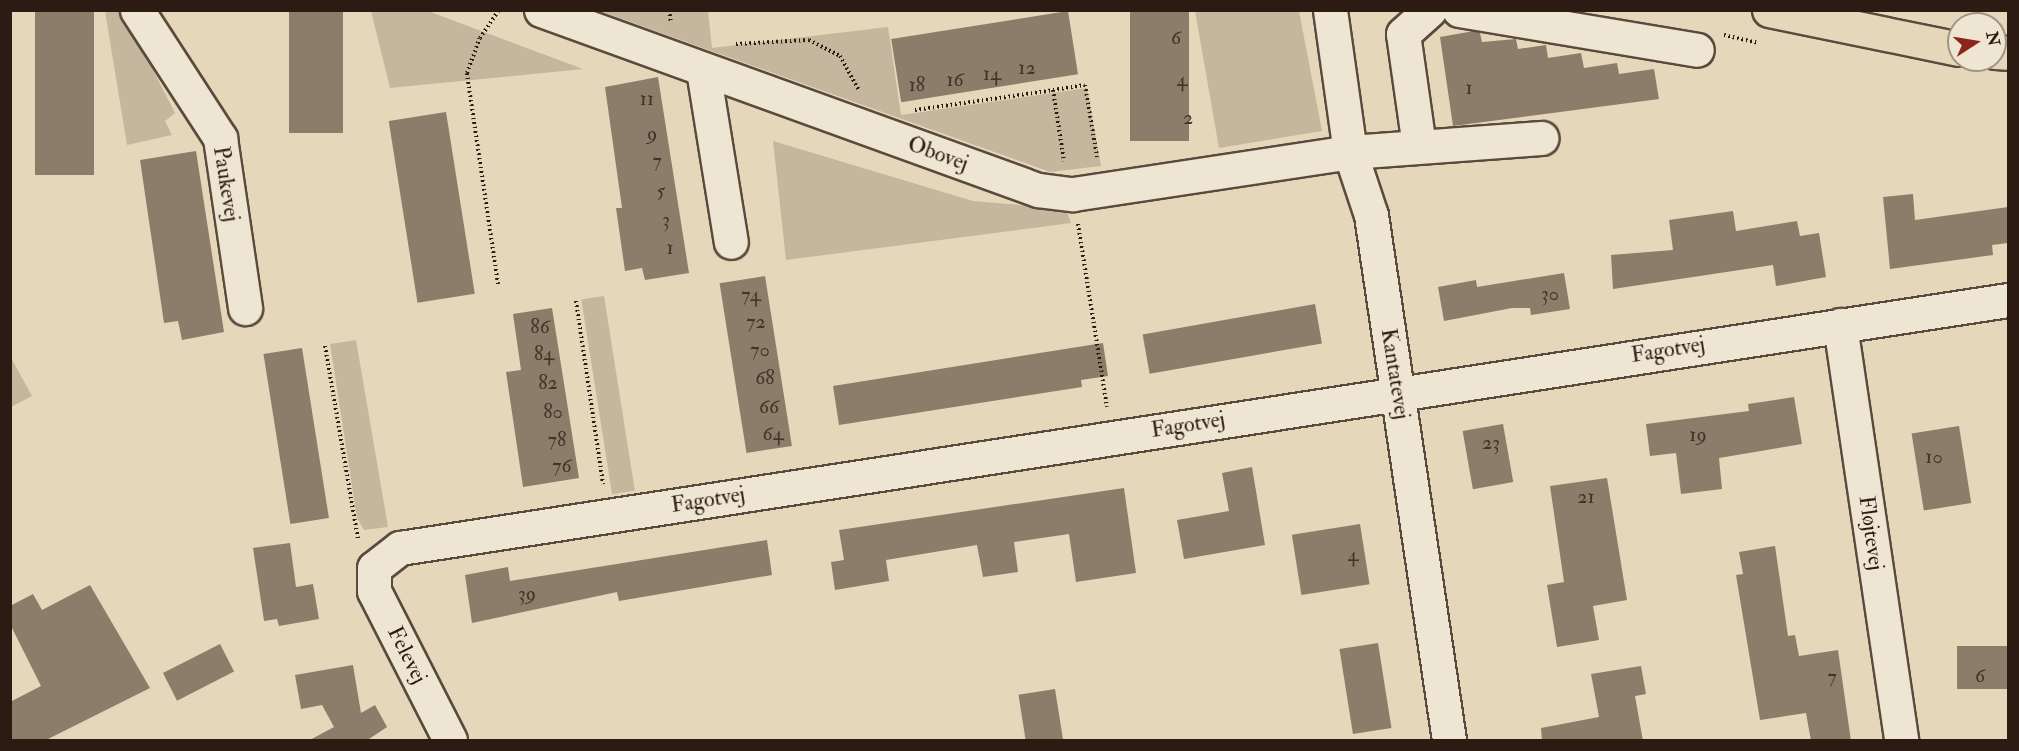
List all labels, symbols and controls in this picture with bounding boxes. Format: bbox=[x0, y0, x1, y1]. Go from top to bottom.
north arrow bbox=[1947, 12, 2007, 72]
house number: 6 bbox=[1171, 25, 1181, 49]
text: N bbox=[1981, 30, 2004, 48]
house number: 12 bbox=[1018, 55, 1036, 79]
house number: 14 bbox=[983, 61, 1001, 85]
house number: 16 bbox=[946, 67, 964, 91]
house number: 4 bbox=[1177, 67, 1187, 91]
house number: 18 bbox=[909, 72, 925, 96]
house number: 1 bbox=[1465, 75, 1473, 99]
house number: 11 bbox=[640, 86, 654, 110]
house number: 2 bbox=[1183, 105, 1193, 129]
house number: 9 bbox=[647, 121, 657, 145]
street label: Obovej bbox=[904, 131, 972, 177]
street label: Paukevej bbox=[207, 145, 245, 223]
house number: 7 bbox=[652, 148, 662, 172]
house number: 5 bbox=[657, 178, 665, 202]
house number: 3 bbox=[662, 207, 670, 231]
house number: 1 bbox=[666, 235, 674, 259]
house number: 30 bbox=[1541, 281, 1559, 305]
house number: 74 bbox=[741, 282, 761, 306]
house number: 72 bbox=[746, 309, 766, 333]
house number: 86 bbox=[530, 314, 550, 338]
street label: Kantatevej bbox=[1375, 327, 1415, 421]
street label: Fagotvej bbox=[1629, 331, 1707, 369]
house number: 70 bbox=[750, 337, 770, 361]
house number: 84 bbox=[534, 341, 554, 365]
house number: 68 bbox=[755, 365, 775, 389]
house number: 82 bbox=[538, 370, 558, 394]
house number: 66 bbox=[759, 394, 779, 418]
house number: 80 bbox=[543, 399, 563, 423]
street label: Fagotvej bbox=[1149, 406, 1227, 444]
house number: 64 bbox=[763, 421, 783, 445]
house number: 19 bbox=[1689, 422, 1707, 446]
house number: 78 bbox=[548, 427, 566, 451]
house number: 23 bbox=[1482, 430, 1500, 454]
house number: 10 bbox=[1925, 444, 1943, 468]
house number: 76 bbox=[552, 453, 572, 477]
street label: Fagotvej bbox=[669, 481, 747, 519]
house number: 21 bbox=[1577, 484, 1595, 508]
street label: Fløjtevej bbox=[1853, 494, 1889, 572]
house number: 4 bbox=[1348, 542, 1358, 566]
house number: 39 bbox=[518, 581, 536, 605]
street label: Felevej bbox=[381, 622, 433, 688]
house number: 6 bbox=[1975, 663, 1985, 687]
house number: 7 bbox=[1827, 664, 1837, 688]

